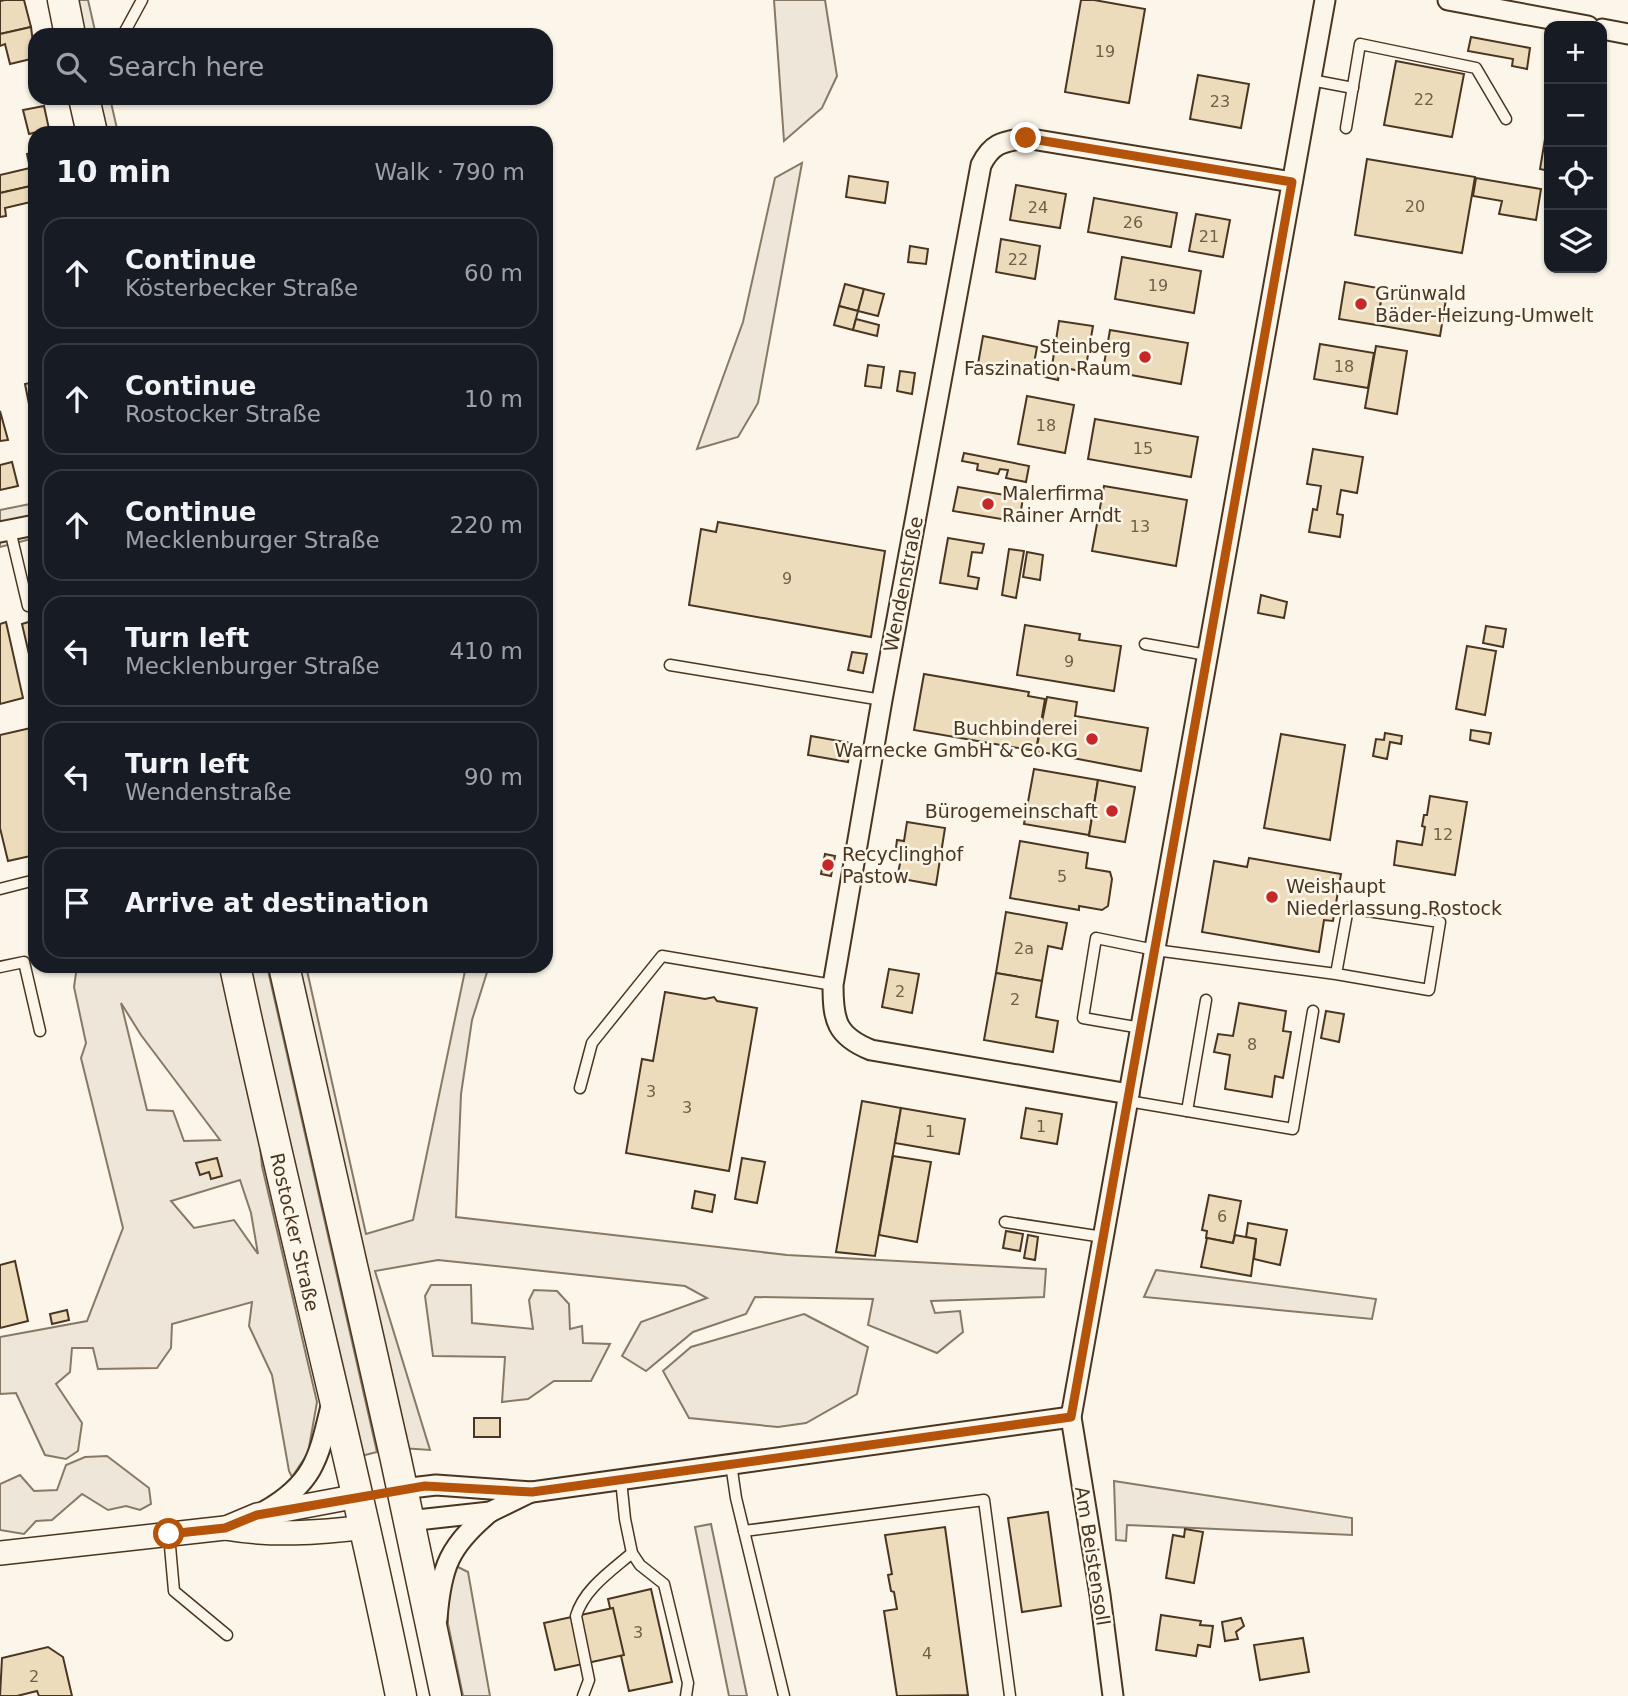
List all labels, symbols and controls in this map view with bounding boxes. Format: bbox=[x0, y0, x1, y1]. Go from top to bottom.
map controls bbox=[1544, 21, 1607, 273]
button: + bbox=[1544, 21, 1607, 84]
search box bbox=[28, 28, 553, 105]
house number: 19 bbox=[1095, 42, 1115, 61]
icon: search bbox=[52, 48, 90, 86]
text: Search here bbox=[108, 52, 264, 82]
button: − bbox=[1544, 84, 1607, 147]
house number: 22 bbox=[1414, 90, 1434, 109]
house number: 23 bbox=[1210, 92, 1230, 111]
route end bbox=[1010, 122, 1041, 153]
button: locate bbox=[1544, 147, 1607, 210]
text: 10 min bbox=[56, 154, 171, 189]
text: Walk · 790 m bbox=[374, 159, 525, 185]
house number: 20 bbox=[1405, 197, 1425, 216]
house number: 24 bbox=[1028, 198, 1048, 217]
button: layers bbox=[1544, 210, 1607, 273]
house number: 26 bbox=[1123, 213, 1143, 232]
house number: 21 bbox=[1199, 227, 1219, 246]
text: Continue bbox=[125, 245, 256, 275]
house number: 22 bbox=[1008, 250, 1028, 269]
icon: ahead bbox=[58, 254, 96, 292]
text: 60 m bbox=[464, 260, 523, 286]
text: Kösterbecker Straße bbox=[125, 275, 358, 301]
house number: 19 bbox=[1148, 276, 1168, 295]
place label: Grünwald Bäder-Heizung-Umwelt bbox=[1375, 282, 1593, 326]
marker: Grünwald Bäder-Heizung-Umwelt bbox=[1353, 296, 1369, 312]
place label: Steinberg Faszination Raum bbox=[964, 335, 1131, 379]
marker: Steinberg Faszination Raum bbox=[1137, 349, 1153, 365]
house number: 18 bbox=[1334, 357, 1354, 376]
text: Continue bbox=[125, 371, 256, 401]
icon: ahead bbox=[58, 380, 96, 418]
text: 10 m bbox=[464, 386, 523, 412]
text: Rostocker Straße bbox=[125, 401, 321, 427]
house number: 18 bbox=[1036, 416, 1056, 435]
house number: 15 bbox=[1133, 439, 1153, 458]
place label: Malerfirma Rainer Arndt bbox=[1002, 482, 1121, 526]
marker: Malerfirma Rainer Arndt bbox=[980, 496, 996, 512]
text: Continue bbox=[125, 497, 256, 527]
icon: ahead bbox=[58, 506, 96, 544]
text: 220 m bbox=[449, 512, 523, 538]
street label: Wendenstraße bbox=[879, 514, 927, 654]
house number: 13 bbox=[1130, 517, 1150, 536]
text: Mecklenburger Straße bbox=[125, 527, 380, 553]
house number: 9 bbox=[782, 569, 792, 588]
text: Turn left bbox=[125, 623, 249, 653]
icon: left bbox=[58, 632, 96, 670]
text: 410 m bbox=[449, 638, 523, 664]
house number: 9 bbox=[1064, 652, 1074, 671]
text: Mecklenburger Straße bbox=[125, 653, 380, 679]
place label: Buchbinderei Warnecke GmbH & Co KG bbox=[834, 717, 1078, 761]
marker: Buchbinderei Warnecke GmbH & Co KG bbox=[1084, 731, 1100, 747]
text: Turn left bbox=[125, 749, 249, 779]
icon: left bbox=[58, 758, 96, 796]
text: 90 m bbox=[464, 764, 523, 790]
text: Wendenstraße bbox=[125, 779, 292, 805]
place label: Bürogemeinschaft bbox=[925, 800, 1098, 822]
marker: Bürogemeinschaft bbox=[1104, 803, 1120, 819]
house number: 12 bbox=[1433, 825, 1453, 844]
place label: Recyclinghof Pastow bbox=[842, 843, 965, 887]
marker: Recyclinghof Pastow bbox=[820, 857, 836, 873]
house number: 5 bbox=[1057, 867, 1067, 886]
place label: Weishaupt Niederlassung Rostock bbox=[1286, 875, 1502, 919]
icon: arrive bbox=[58, 884, 96, 922]
text: Arrive at destination bbox=[125, 888, 429, 918]
marker: Weishaupt Niederlassung Rostock bbox=[1264, 889, 1280, 905]
house number: 2a bbox=[1014, 939, 1034, 958]
house number: 2 bbox=[895, 982, 905, 1001]
house number: 2 bbox=[1010, 990, 1020, 1009]
house number: 8 bbox=[1247, 1035, 1257, 1054]
house number: 3 bbox=[646, 1082, 656, 1101]
house number: 3 bbox=[682, 1098, 692, 1117]
house number: 1 bbox=[1036, 1117, 1046, 1136]
house number: 1 bbox=[925, 1122, 935, 1141]
street label: Rostocker Straße bbox=[266, 1151, 324, 1313]
house number: 6 bbox=[1217, 1207, 1227, 1226]
street label: Am Beistensoll bbox=[1071, 1485, 1115, 1627]
route start bbox=[153, 1518, 184, 1549]
house number: 3 bbox=[633, 1623, 643, 1642]
house number: 4 bbox=[922, 1644, 932, 1663]
house number: 2 bbox=[29, 1667, 39, 1686]

